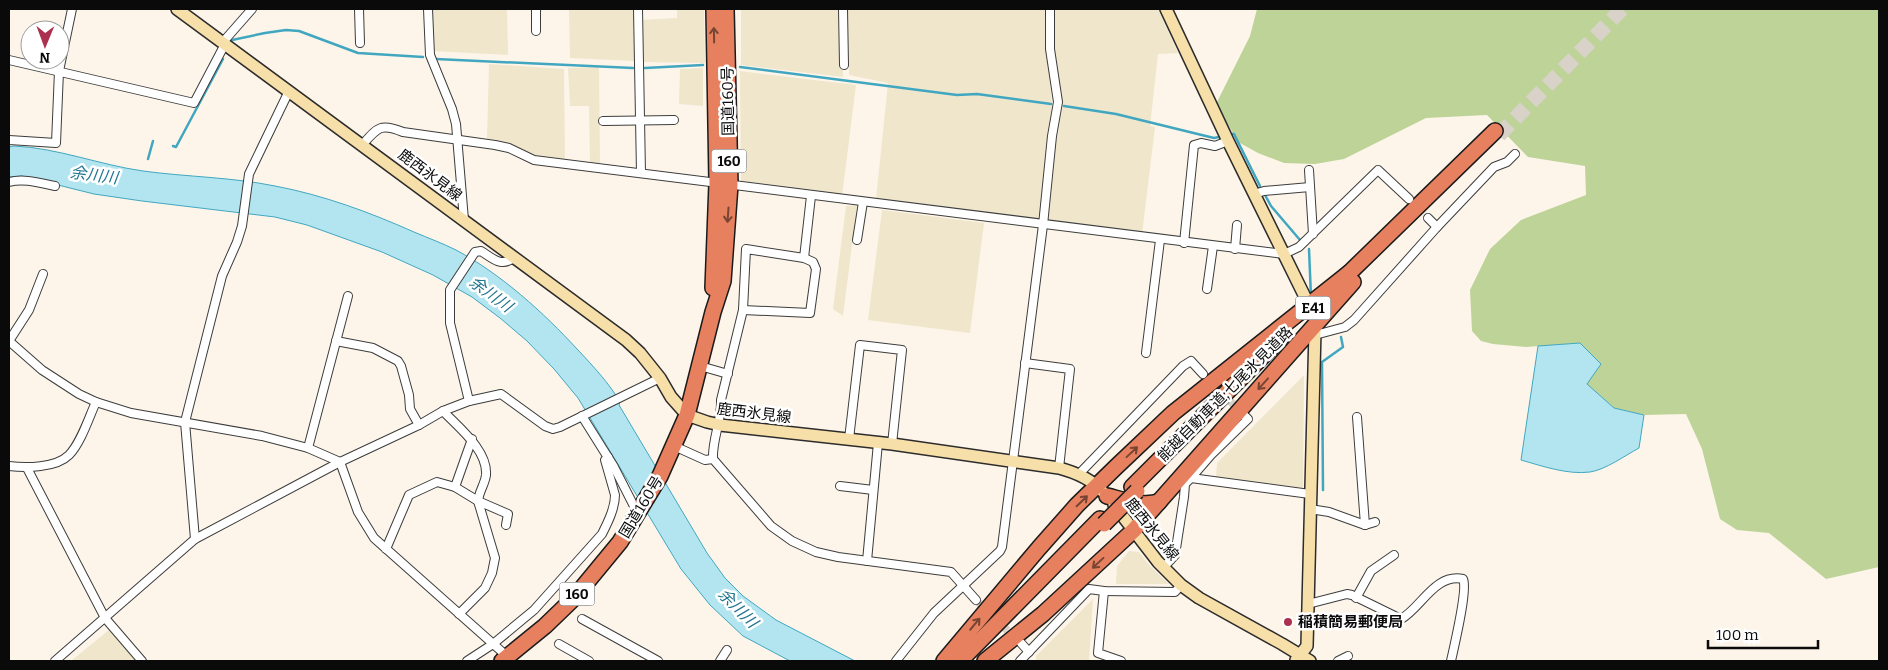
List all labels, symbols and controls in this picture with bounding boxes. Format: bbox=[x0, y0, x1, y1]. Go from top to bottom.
north arrow bbox=[20, 20, 70, 70]
one-way arrow bbox=[709, 28, 719, 44]
text: N bbox=[39, 49, 50, 66]
street label: 国道160号 bbox=[718, 66, 738, 136]
street label: 鹿西氷見線 bbox=[395, 145, 465, 205]
road number: 160 bbox=[712, 150, 746, 172]
water label: 余川川 bbox=[69, 163, 121, 188]
one-way arrow bbox=[723, 207, 732, 223]
water label: 余川川 bbox=[466, 272, 518, 317]
road number: E41 bbox=[1296, 296, 1330, 320]
street label: 能越自動車道;七尾氷見道路 bbox=[1154, 323, 1296, 465]
one-way arrow bbox=[1257, 378, 1268, 391]
street label: 鹿西氷見線 bbox=[716, 399, 792, 427]
one-way arrow bbox=[1126, 446, 1138, 458]
street label: 国道160号 bbox=[615, 473, 667, 541]
street label: 鹿西氷見線 bbox=[1121, 494, 1183, 564]
one-way arrow bbox=[1075, 495, 1088, 507]
one-way arrow bbox=[1092, 557, 1105, 569]
road number: 160 bbox=[560, 582, 594, 606]
water label: 余川川 bbox=[714, 584, 763, 633]
place label: 稲積簡易郵便局 bbox=[1298, 613, 1403, 631]
marker: 稲積簡易郵便局 bbox=[1282, 616, 1294, 628]
one-way arrow bbox=[969, 618, 980, 631]
scale bar bbox=[1708, 618, 1818, 650]
text: 100 m bbox=[1716, 626, 1759, 644]

